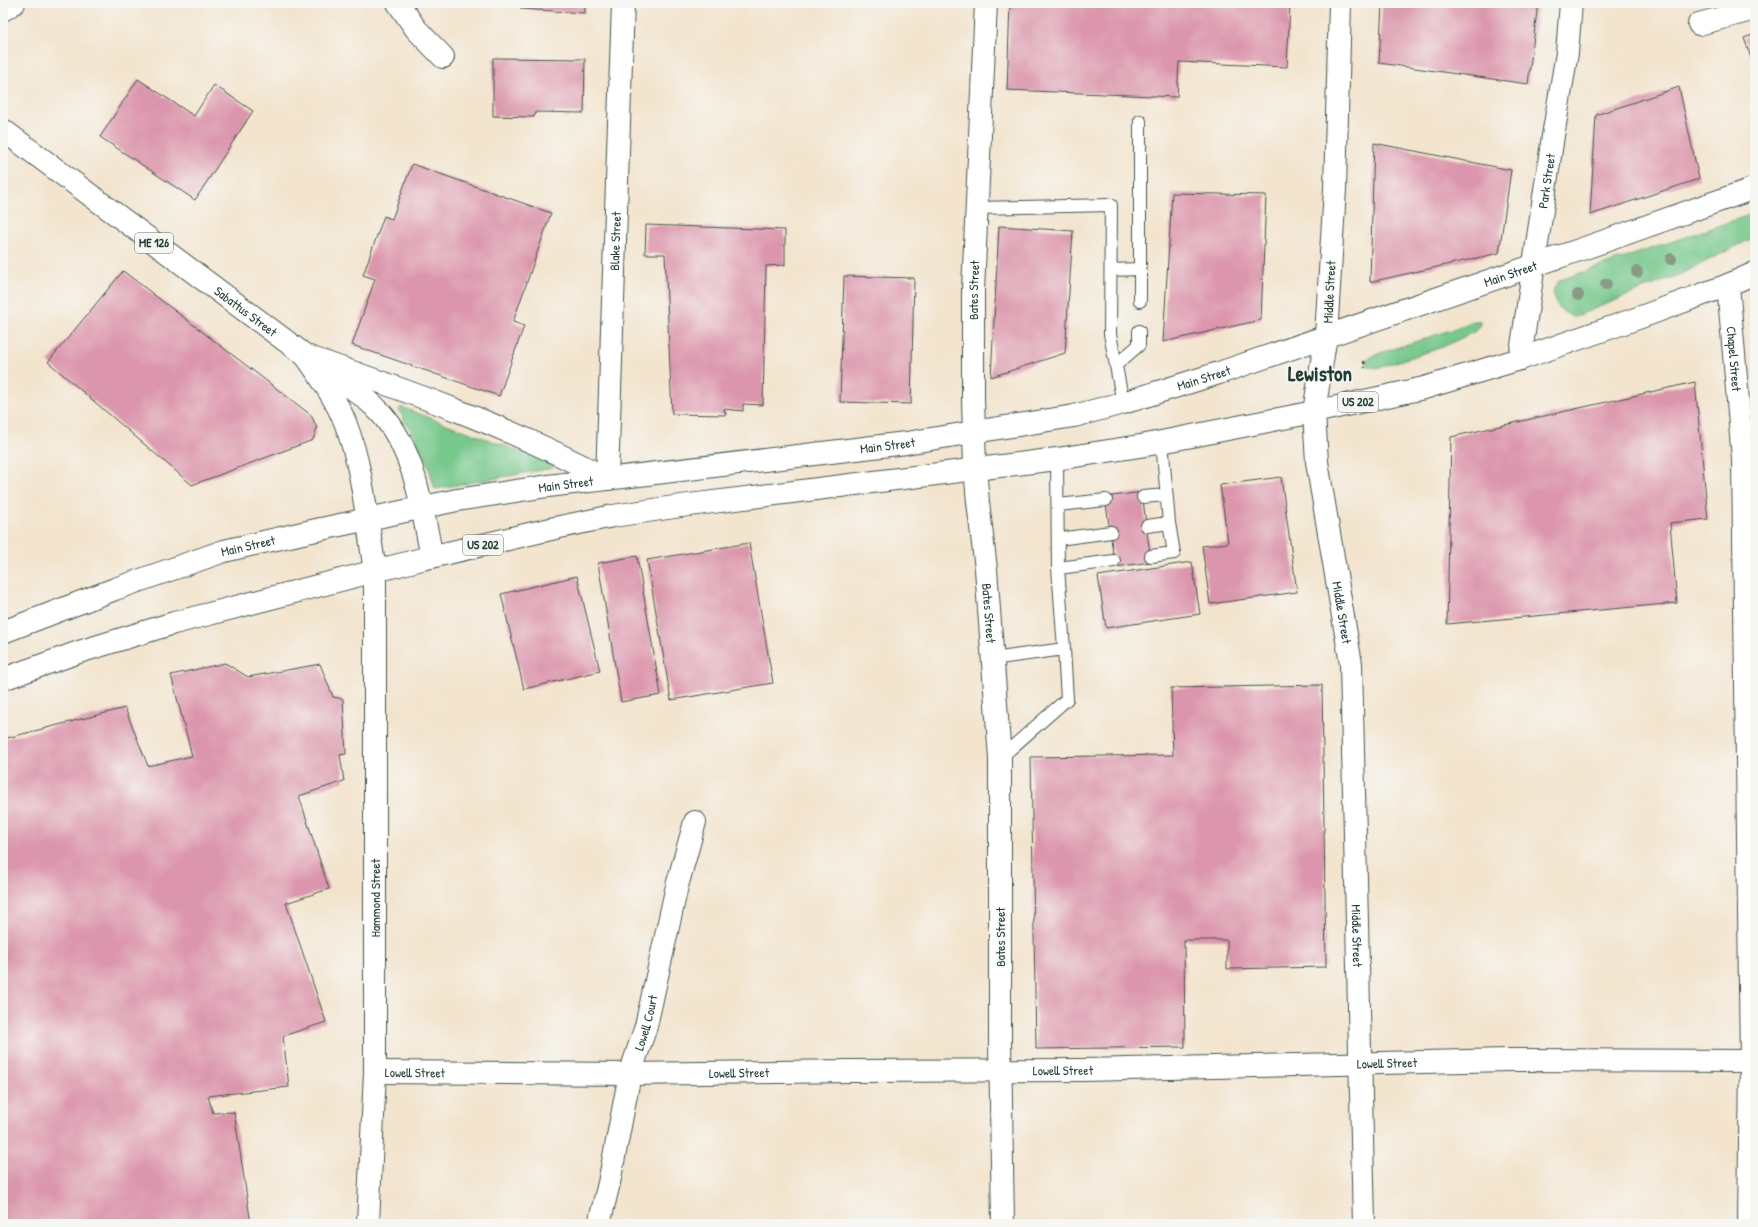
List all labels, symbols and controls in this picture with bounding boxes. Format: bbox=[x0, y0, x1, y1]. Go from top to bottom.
street label: Park Street bbox=[1533, 152, 1559, 210]
street label: Blake Street bbox=[605, 211, 625, 271]
road number: ME 126 bbox=[135, 233, 173, 253]
street label: Main Street bbox=[1482, 256, 1540, 291]
street label: Bates Street bbox=[964, 259, 983, 320]
street label: Middle Street bbox=[1318, 260, 1340, 324]
street label: Sabattus Street bbox=[211, 282, 281, 341]
street label: Chapel Street bbox=[1723, 325, 1746, 393]
district label: Lewiston bbox=[1288, 359, 1352, 388]
street label: Main Street bbox=[1175, 361, 1233, 395]
road number: US 202 bbox=[1338, 392, 1378, 412]
street label: Main Street bbox=[859, 433, 917, 457]
street label: Main Street bbox=[537, 472, 595, 496]
street label: Main Street bbox=[219, 530, 277, 560]
road number: US 202 bbox=[463, 535, 503, 555]
street label: Middle Street bbox=[1328, 580, 1357, 645]
street label: Bates Street bbox=[978, 583, 1000, 644]
street label: Hammond Street bbox=[366, 858, 384, 937]
street label: Middle Street bbox=[1348, 904, 1367, 968]
street label: Bates Street bbox=[991, 907, 1009, 967]
street label: Lowell Court bbox=[629, 993, 662, 1053]
street label: Lowell Street bbox=[1357, 1053, 1418, 1073]
street label: Lowell Street bbox=[1033, 1061, 1094, 1079]
street label: Lowell Street bbox=[385, 1063, 446, 1082]
street label: Lowell Street bbox=[709, 1063, 770, 1082]

